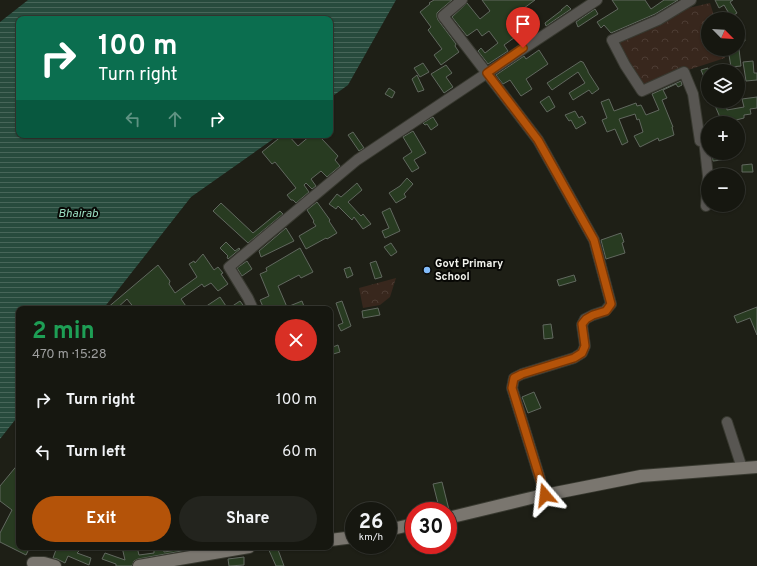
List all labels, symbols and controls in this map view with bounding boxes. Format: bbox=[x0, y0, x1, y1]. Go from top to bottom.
pin bbox=[506, 7.0, 540, 48]
north arrow bbox=[701, 12, 745, 56]
map controls bbox=[701, 12, 745, 212]
icon: arrive bbox=[512, 13, 534, 35]
text: 100 m bbox=[98, 29, 178, 65]
icon: right bbox=[32, 32, 84, 84]
text: Turn right bbox=[98, 64, 178, 87]
button: layers bbox=[701, 64, 745, 108]
icon: left bbox=[122, 108, 144, 130]
icon: ahead bbox=[164, 108, 186, 130]
icon: right bbox=[206, 108, 228, 130]
button: + bbox=[701, 116, 745, 160]
button: − bbox=[701, 168, 745, 212]
water label: Bhairab bbox=[58, 206, 99, 222]
place label: Govt Primary School bbox=[435, 257, 503, 284]
marker: Govt Primary School bbox=[422, 265, 432, 275]
text: 2 min bbox=[32, 317, 95, 347]
button: close bbox=[275, 319, 317, 361]
text: 470 m · 15:28 bbox=[32, 347, 107, 363]
icon: right bbox=[32, 389, 54, 411]
text: Turn right bbox=[66, 391, 135, 410]
text: 100 m bbox=[276, 391, 317, 410]
icon: left bbox=[32, 441, 54, 463]
text: Turn left bbox=[66, 443, 126, 462]
text: 60 m bbox=[282, 443, 317, 462]
position arrow bbox=[524, 474, 566, 516]
button: Exit bbox=[32, 496, 171, 542]
button: Share bbox=[179, 496, 317, 542]
speed limit sign: 30 bbox=[405, 502, 457, 554]
text: 26 bbox=[359, 510, 383, 536]
text: km/h bbox=[359, 531, 383, 544]

